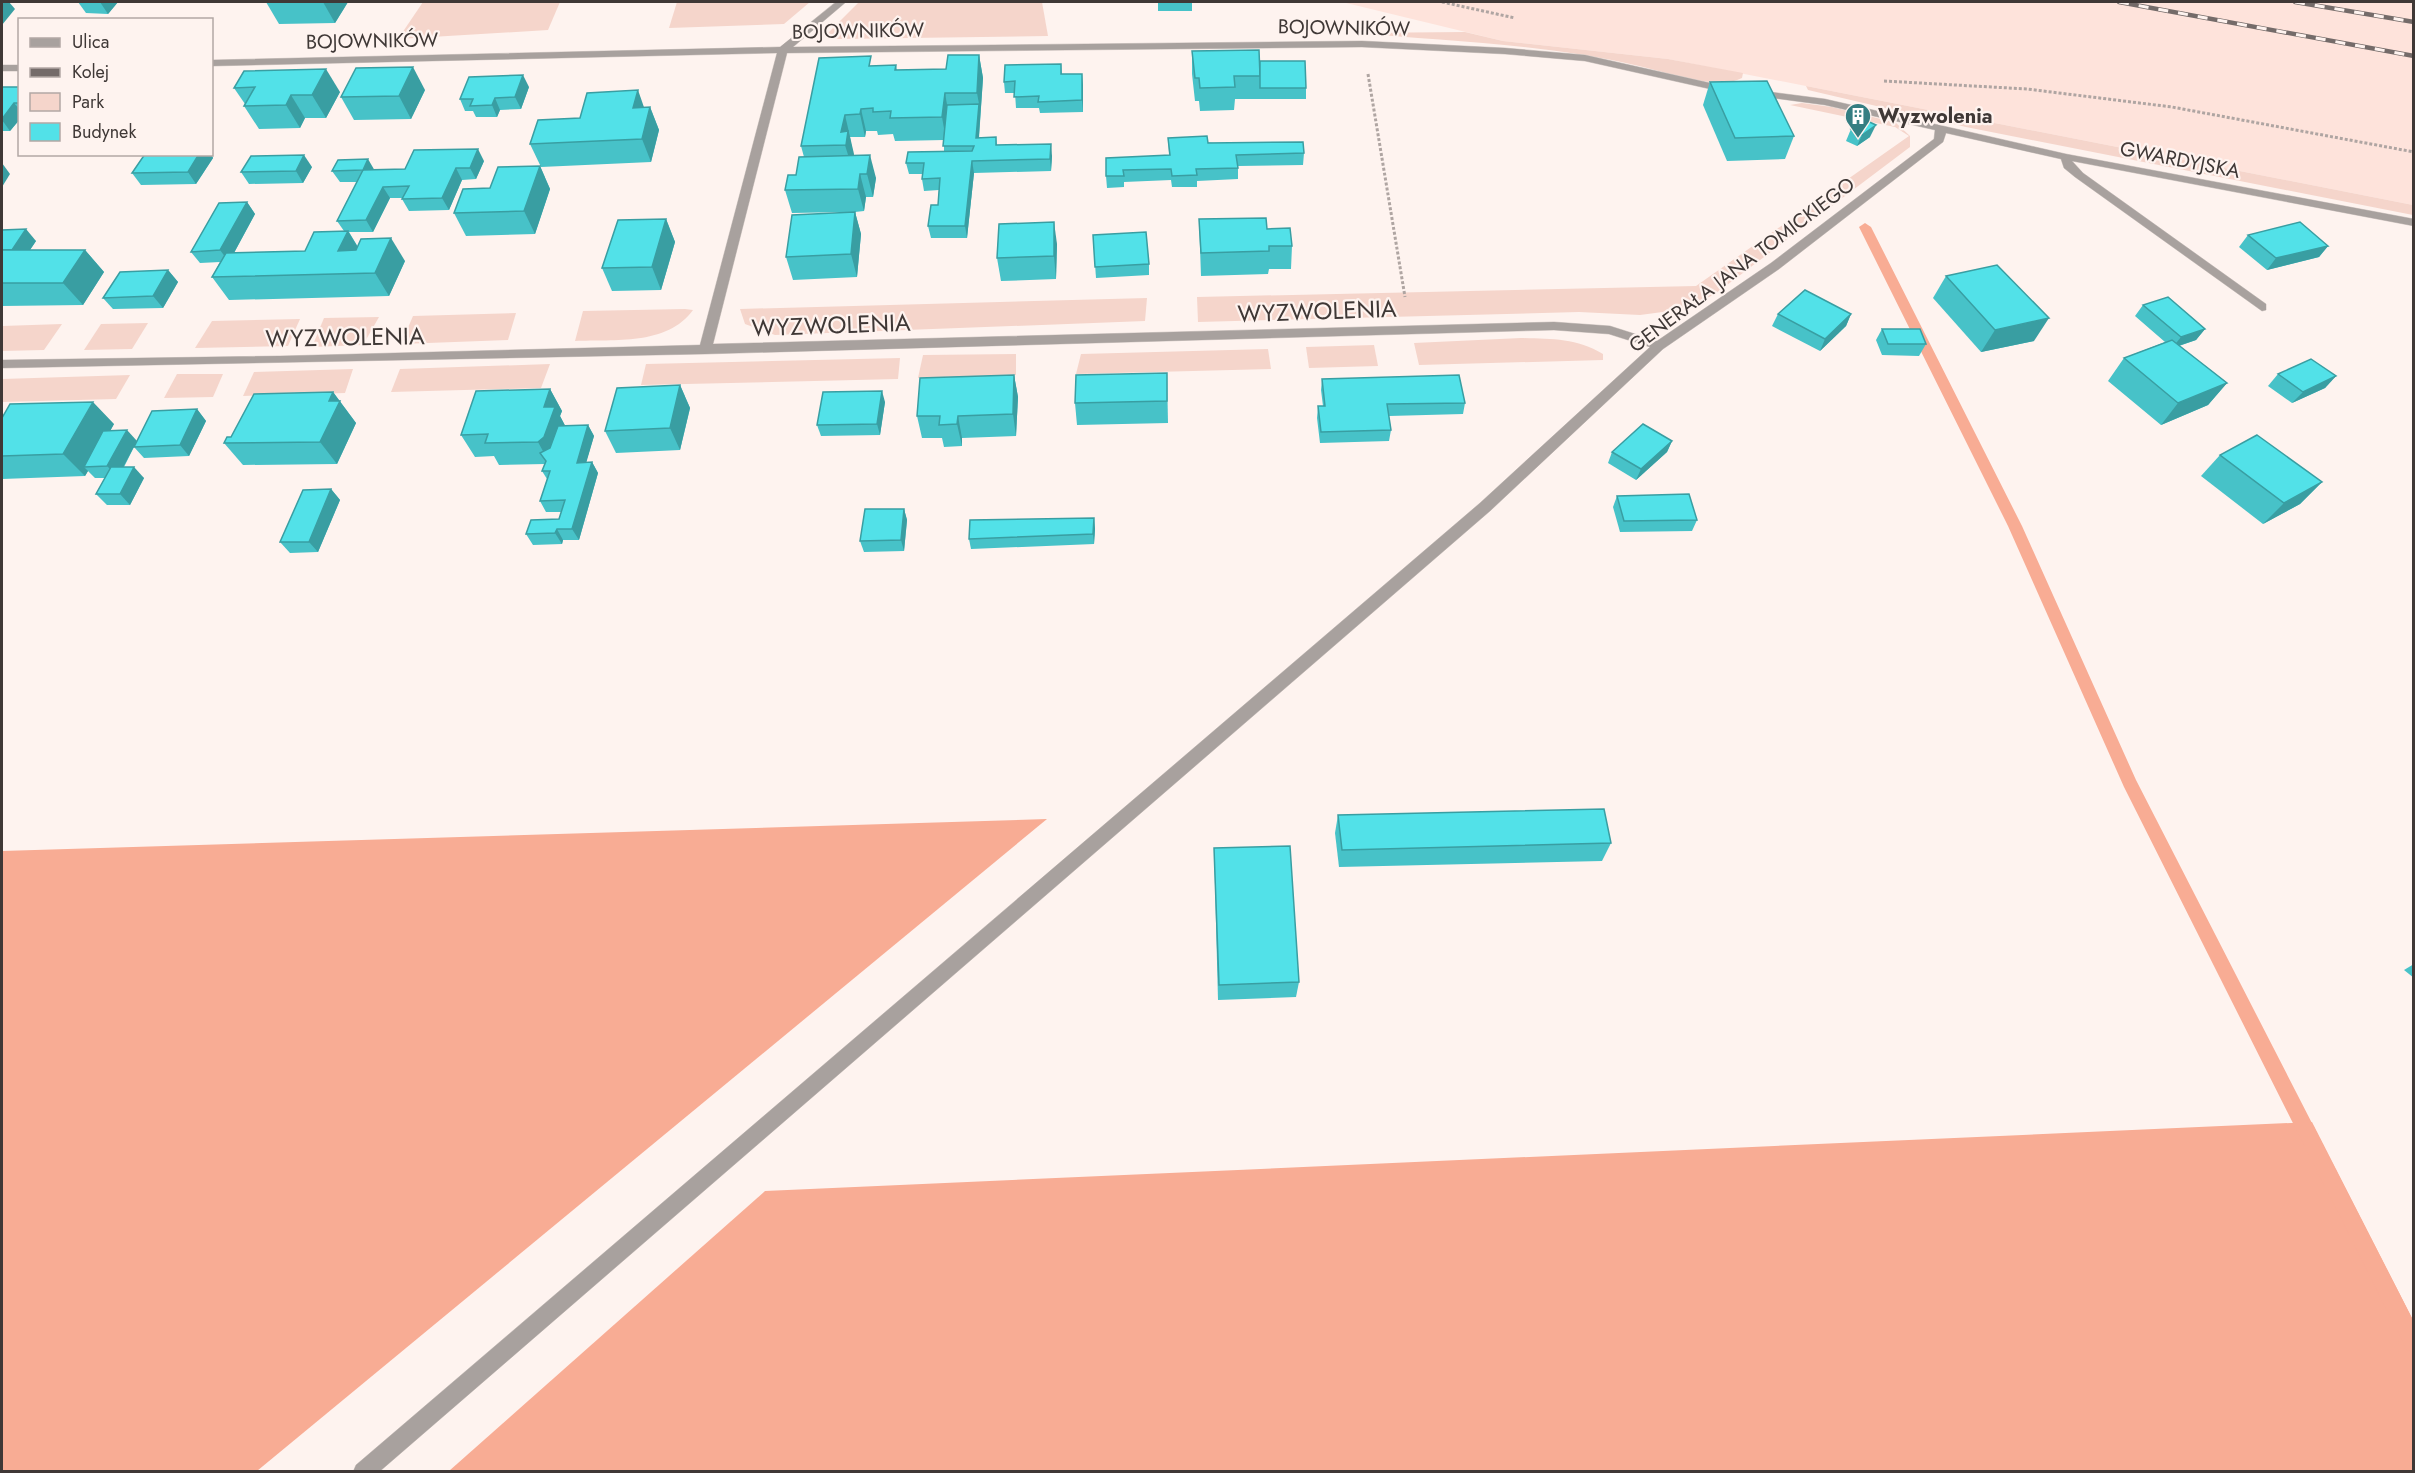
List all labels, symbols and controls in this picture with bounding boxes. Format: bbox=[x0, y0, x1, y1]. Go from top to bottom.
street label: BOJOWNIKÓW bbox=[1278, 12, 1411, 44]
street label: BOJOWNIKÓW bbox=[792, 15, 925, 47]
legend bbox=[18, 18, 213, 156]
street label: BOJOWNIKÓW bbox=[306, 25, 439, 57]
text: Ulica bbox=[72, 29, 109, 55]
text: Kolej bbox=[72, 59, 109, 85]
text: Park bbox=[72, 89, 104, 115]
building icon: Wyzwolenia bbox=[1843, 101, 1873, 139]
place label: Wyzwolenia bbox=[1878, 102, 1992, 131]
text: Budynek bbox=[72, 119, 136, 145]
street label: GWARDYJSKA bbox=[2118, 134, 2243, 186]
street label: GENERAŁA JANA TOMICKIEGO bbox=[1623, 170, 1861, 360]
street label: WYZWOLENIA bbox=[1237, 291, 1397, 331]
street label: WYZWOLENIA bbox=[751, 305, 911, 345]
street label: WYZWOLENIA bbox=[265, 318, 425, 356]

